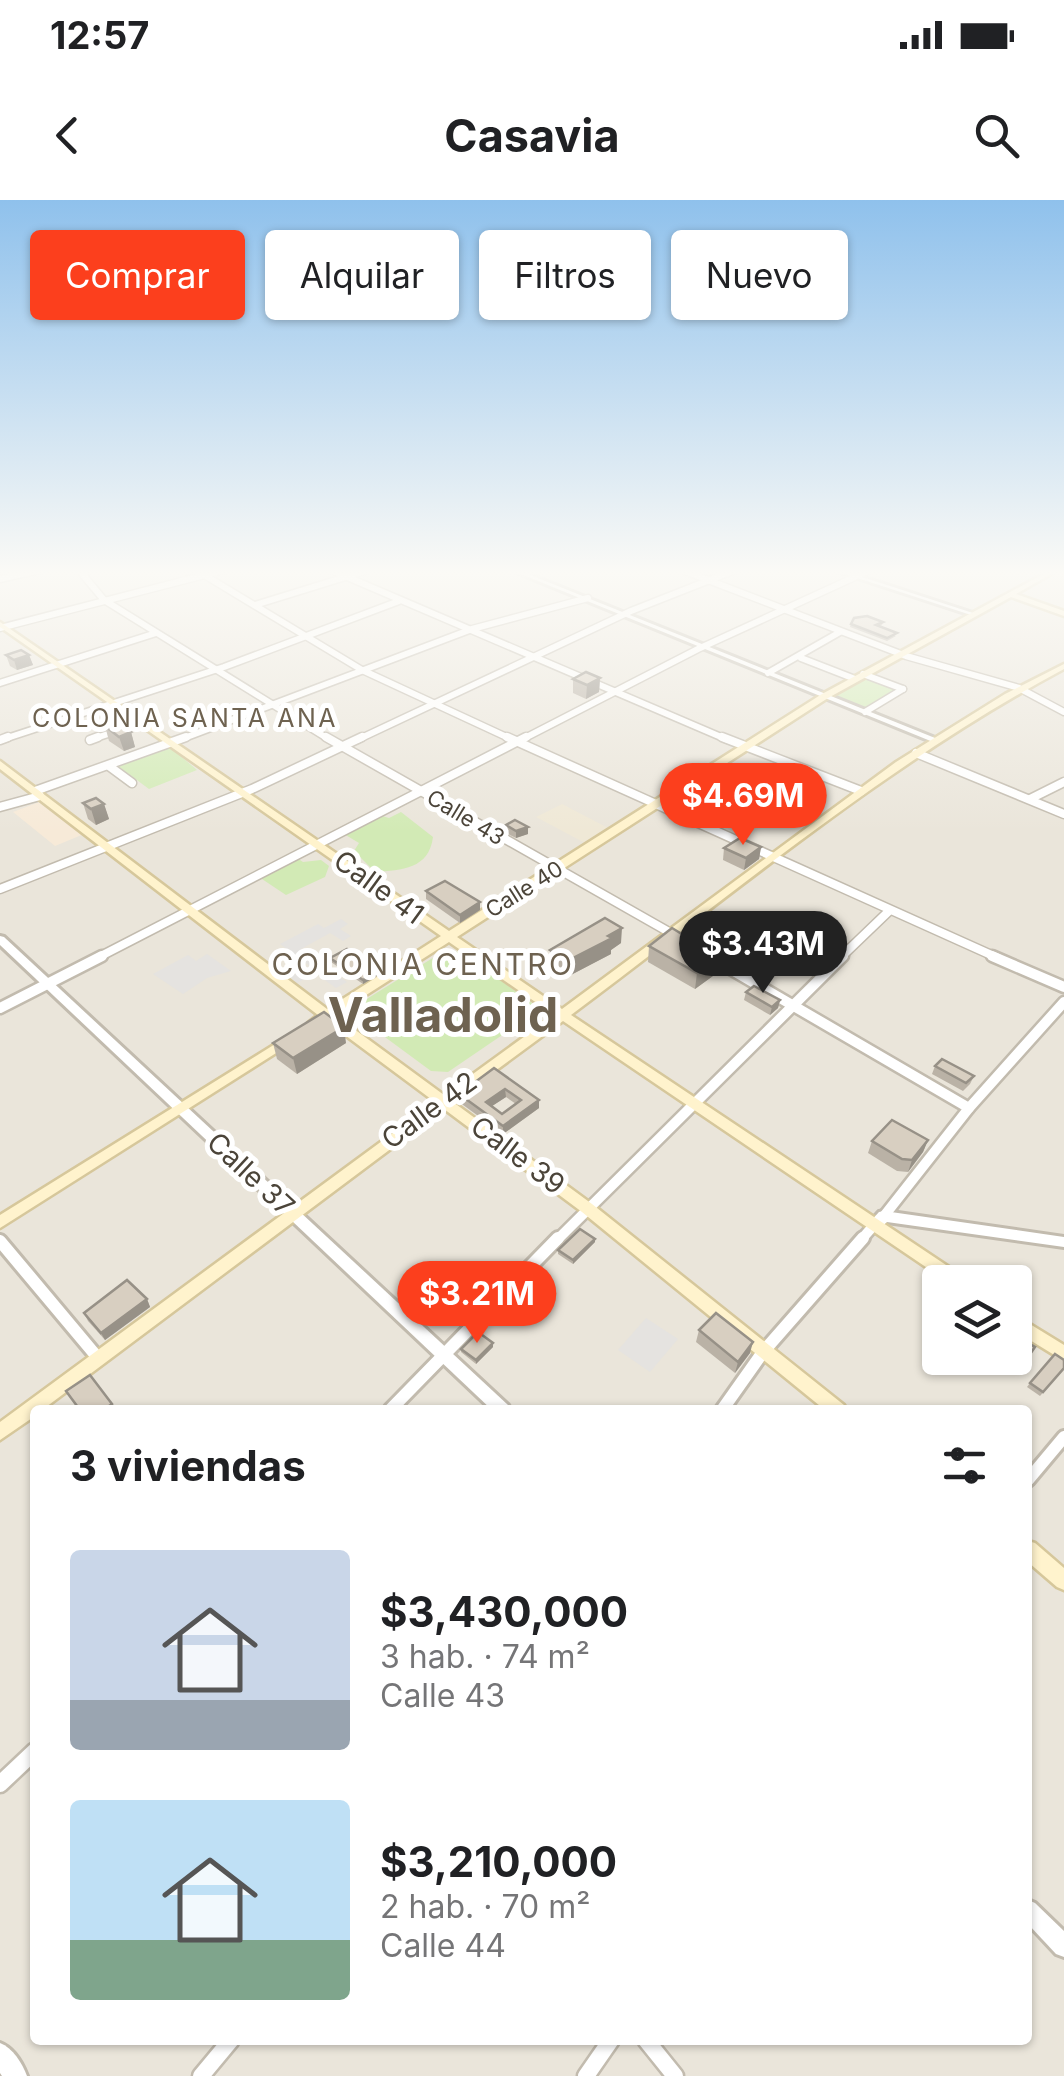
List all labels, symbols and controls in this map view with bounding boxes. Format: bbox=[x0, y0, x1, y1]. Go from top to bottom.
text: 12:57 bbox=[50, 12, 149, 58]
icon: back bbox=[40, 108, 95, 163]
text: Casavia bbox=[444, 108, 620, 163]
icon: search bbox=[969, 108, 1024, 163]
chip: Comprar bbox=[30, 230, 245, 320]
chip: Alquilar bbox=[265, 230, 459, 320]
chip: Filtros bbox=[479, 230, 651, 320]
chip: Nuevo bbox=[671, 230, 848, 320]
district label: COLONIA SANTA ANA bbox=[32, 703, 338, 733]
pin: $4.69M bbox=[662, 763, 824, 848]
text: $4.69M bbox=[682, 776, 804, 815]
street label: Calle 43 bbox=[422, 784, 510, 850]
street label: Calle 41 bbox=[327, 843, 431, 931]
street label: Calle 40 bbox=[481, 855, 567, 923]
pin: $3.43M bbox=[682, 911, 844, 996]
text: $3.43M bbox=[701, 924, 825, 963]
district label: COLONIA CENTRO bbox=[272, 946, 574, 982]
district label: Valladolid bbox=[328, 985, 558, 1044]
street label: Calle 42 bbox=[375, 1064, 483, 1156]
street label: Calle 39 bbox=[464, 1109, 572, 1201]
street label: Calle 37 bbox=[200, 1125, 302, 1223]
pin: $3.21M bbox=[396, 1261, 558, 1346]
map controls bbox=[922, 1265, 1032, 1375]
button: layers bbox=[922, 1265, 1032, 1375]
text: $3.21M bbox=[419, 1274, 535, 1313]
icon: filters bbox=[937, 1438, 992, 1493]
text: 3 viviendas bbox=[70, 1440, 306, 1491]
text: $3,430,000 bbox=[380, 1586, 628, 1637]
icon: home bbox=[150, 1590, 270, 1710]
text: 3 hab. · 74 m² bbox=[380, 1637, 590, 1676]
text: Calle 43 bbox=[380, 1676, 505, 1715]
text: $3,210,000 bbox=[380, 1836, 617, 1887]
icon: home bbox=[150, 1840, 270, 1960]
text: 2 hab. · 70 m² bbox=[380, 1887, 590, 1926]
text: Calle 44 bbox=[380, 1926, 506, 1965]

